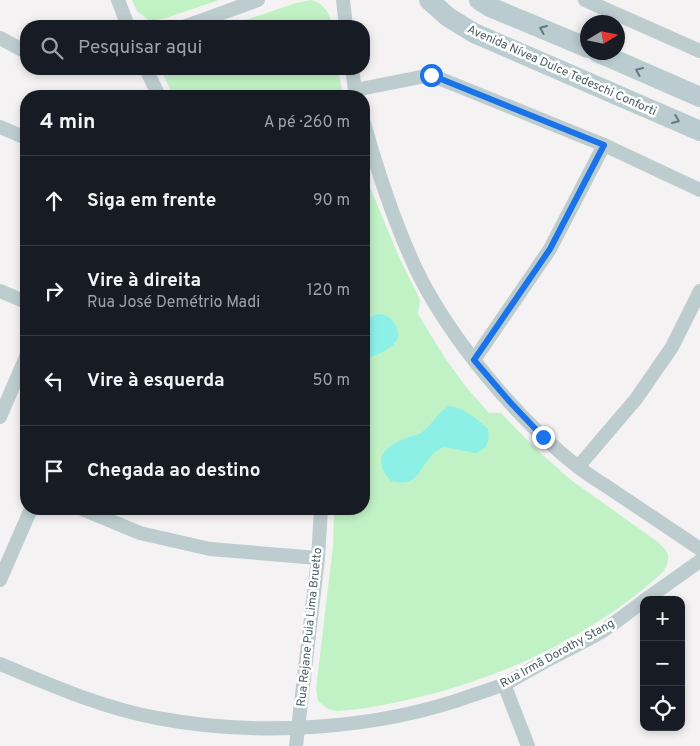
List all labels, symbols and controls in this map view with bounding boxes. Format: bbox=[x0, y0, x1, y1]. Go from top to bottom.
north arrow bbox=[580, 15, 625, 60]
search box bbox=[20, 20, 370, 75]
street label: Avenida Nívea Dulce Tedeschi Conforti bbox=[464, 22, 659, 120]
one-way arrow bbox=[539, 25, 548, 36]
icon: search bbox=[38, 34, 66, 62]
text: Pesquisar aqui bbox=[78, 36, 202, 60]
route start bbox=[420, 64, 443, 87]
one-way arrow bbox=[635, 66, 644, 77]
text: 4 min bbox=[40, 109, 96, 136]
text: A pé · 260 m bbox=[264, 113, 350, 133]
one-way arrow bbox=[671, 114, 680, 125]
icon: ahead bbox=[40, 187, 68, 215]
text: Siga em frente bbox=[87, 189, 216, 213]
text: 90 m bbox=[313, 191, 350, 211]
text: Vire à direita bbox=[87, 269, 201, 293]
icon: right bbox=[40, 277, 68, 305]
text: 120 m bbox=[307, 281, 350, 301]
text: Rua José Demétrio Madi bbox=[87, 293, 260, 313]
icon: left bbox=[40, 367, 68, 395]
text: Vire à esquerda bbox=[87, 369, 225, 393]
text: 50 m bbox=[313, 371, 350, 391]
route end bbox=[532, 426, 555, 449]
icon: arrive bbox=[40, 457, 68, 485]
text: Chegada ao destino bbox=[87, 459, 261, 483]
street label: Rua Rejane Puia Lima Bruetto bbox=[294, 546, 326, 708]
map controls bbox=[640, 596, 685, 731]
button: + bbox=[640, 596, 685, 641]
street label: Rua Irmã Dorothy Stang bbox=[497, 616, 618, 692]
button: − bbox=[640, 641, 685, 686]
button: locate bbox=[640, 686, 685, 731]

